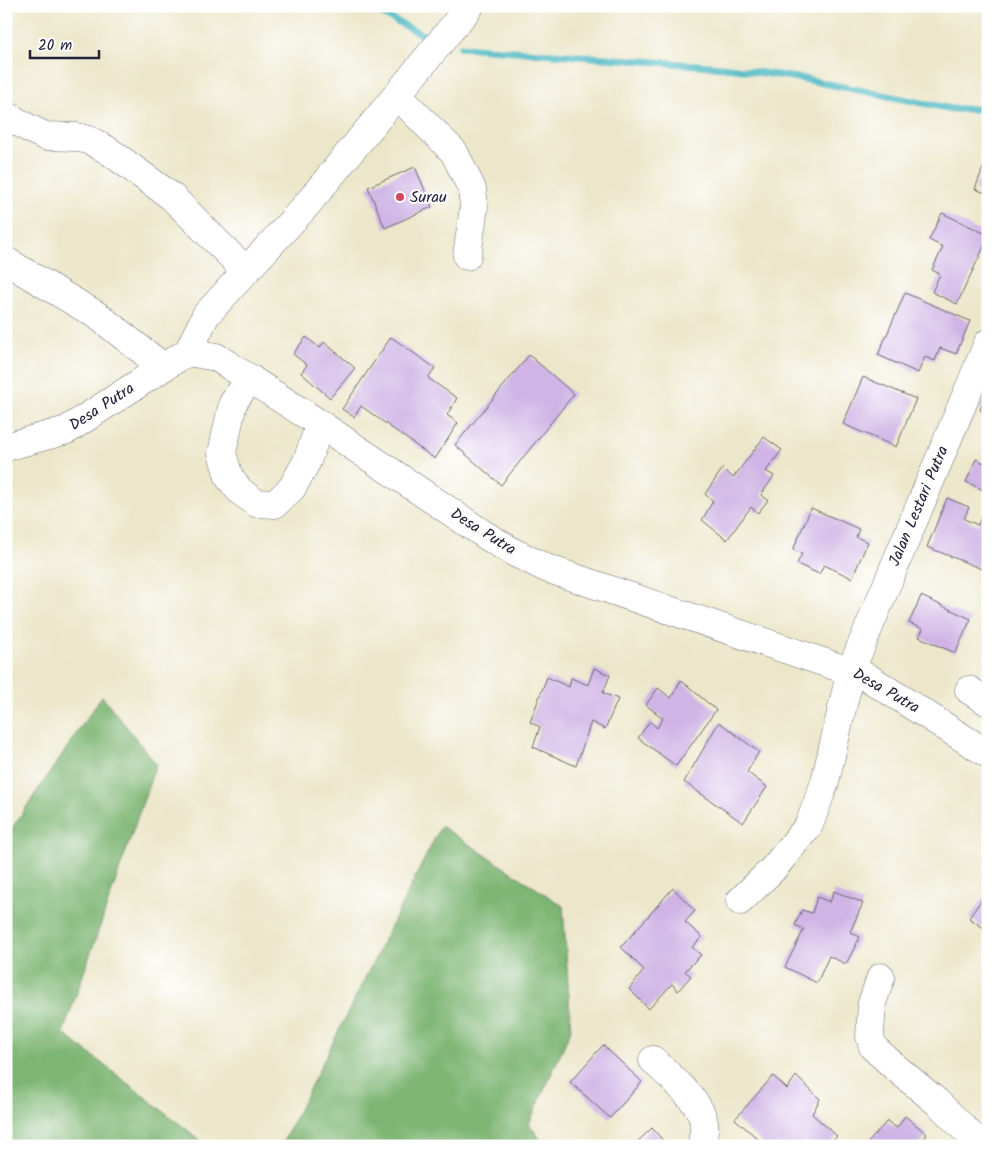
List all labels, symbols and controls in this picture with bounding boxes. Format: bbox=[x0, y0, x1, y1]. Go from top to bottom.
scale bar bbox=[30, 28, 99, 60]
text: 20 m bbox=[38, 34, 72, 58]
place label: Surau bbox=[410, 185, 447, 210]
marker: Surau bbox=[394, 191, 406, 203]
street label: Desa Putra bbox=[64, 376, 140, 438]
street label: Jalan Lestari Putra bbox=[882, 442, 956, 570]
street label: Desa Putra bbox=[445, 502, 521, 562]
street label: Desa Putra bbox=[848, 662, 924, 720]

